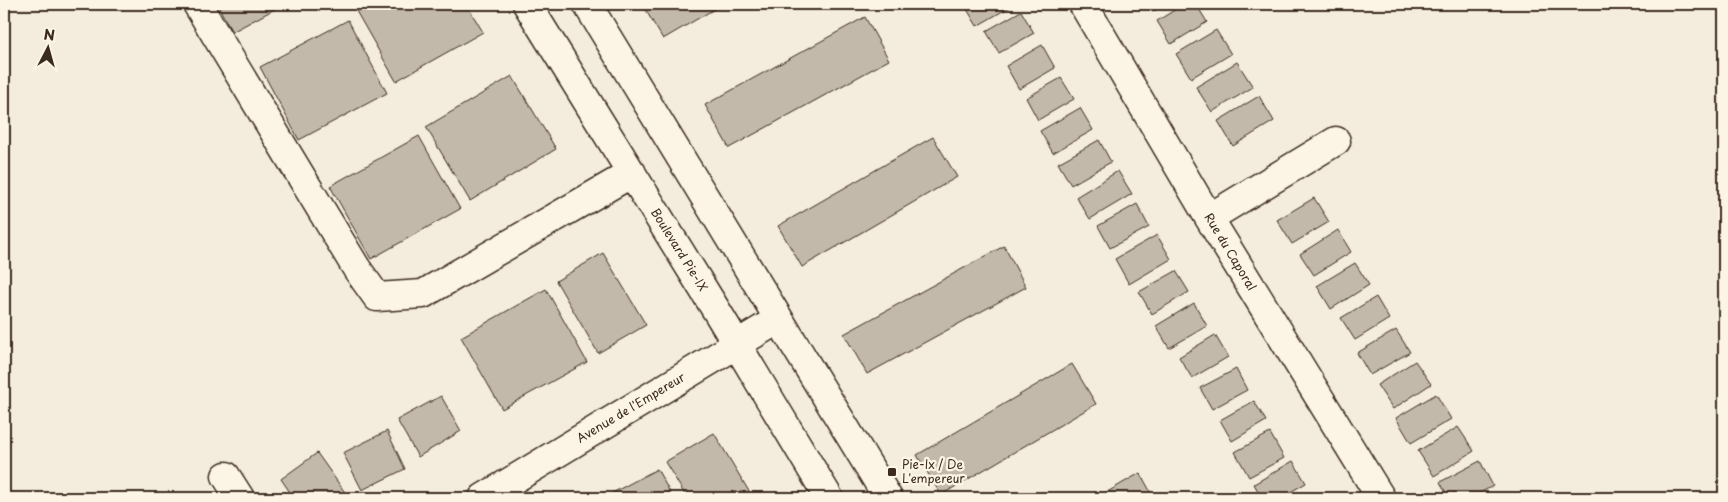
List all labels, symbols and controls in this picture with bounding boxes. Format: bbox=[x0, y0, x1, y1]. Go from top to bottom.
north arrow bbox=[22, 22, 72, 72]
text: N bbox=[43, 24, 56, 46]
street label: Boulevard Pie-IX bbox=[647, 204, 713, 295]
street label: Rue du Caporal bbox=[1201, 209, 1261, 294]
street label: Avenue de l'Empereur bbox=[573, 367, 688, 447]
place label: Pie-Ix / De L'empereur bbox=[902, 455, 965, 487]
marker: Pie-Ix / De L'empereur bbox=[886, 466, 898, 478]

